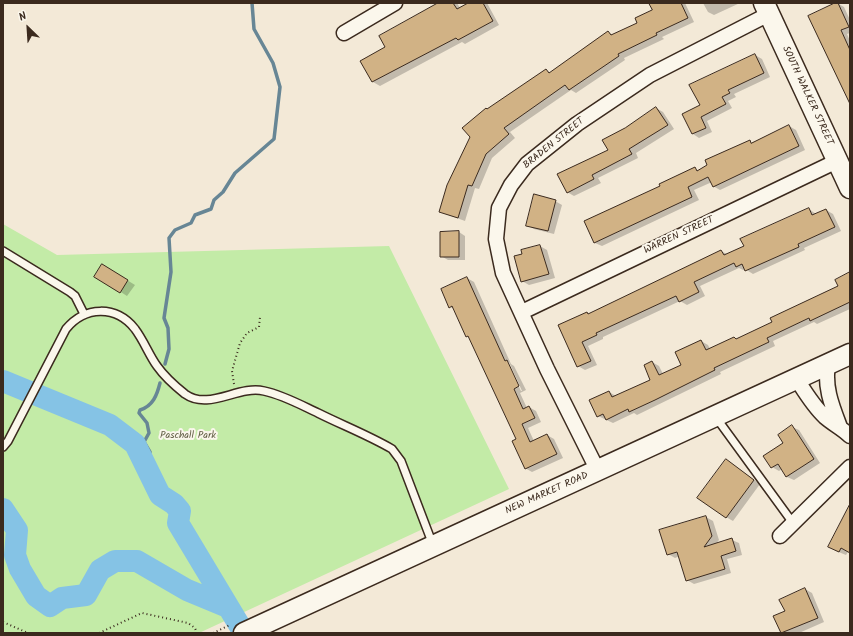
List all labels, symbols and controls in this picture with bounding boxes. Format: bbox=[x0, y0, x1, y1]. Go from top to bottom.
north arrow bbox=[8, 8, 48, 48]
text: N bbox=[16, 8, 30, 27]
street label: SOUTH WALKER STREET bbox=[779, 45, 835, 147]
street label: BRADEN STREET bbox=[521, 116, 587, 172]
street label: WARREN STREET bbox=[642, 215, 716, 257]
park label: Paschall Park bbox=[160, 430, 216, 442]
street label: NEW MARKET ROAD bbox=[504, 470, 590, 518]

